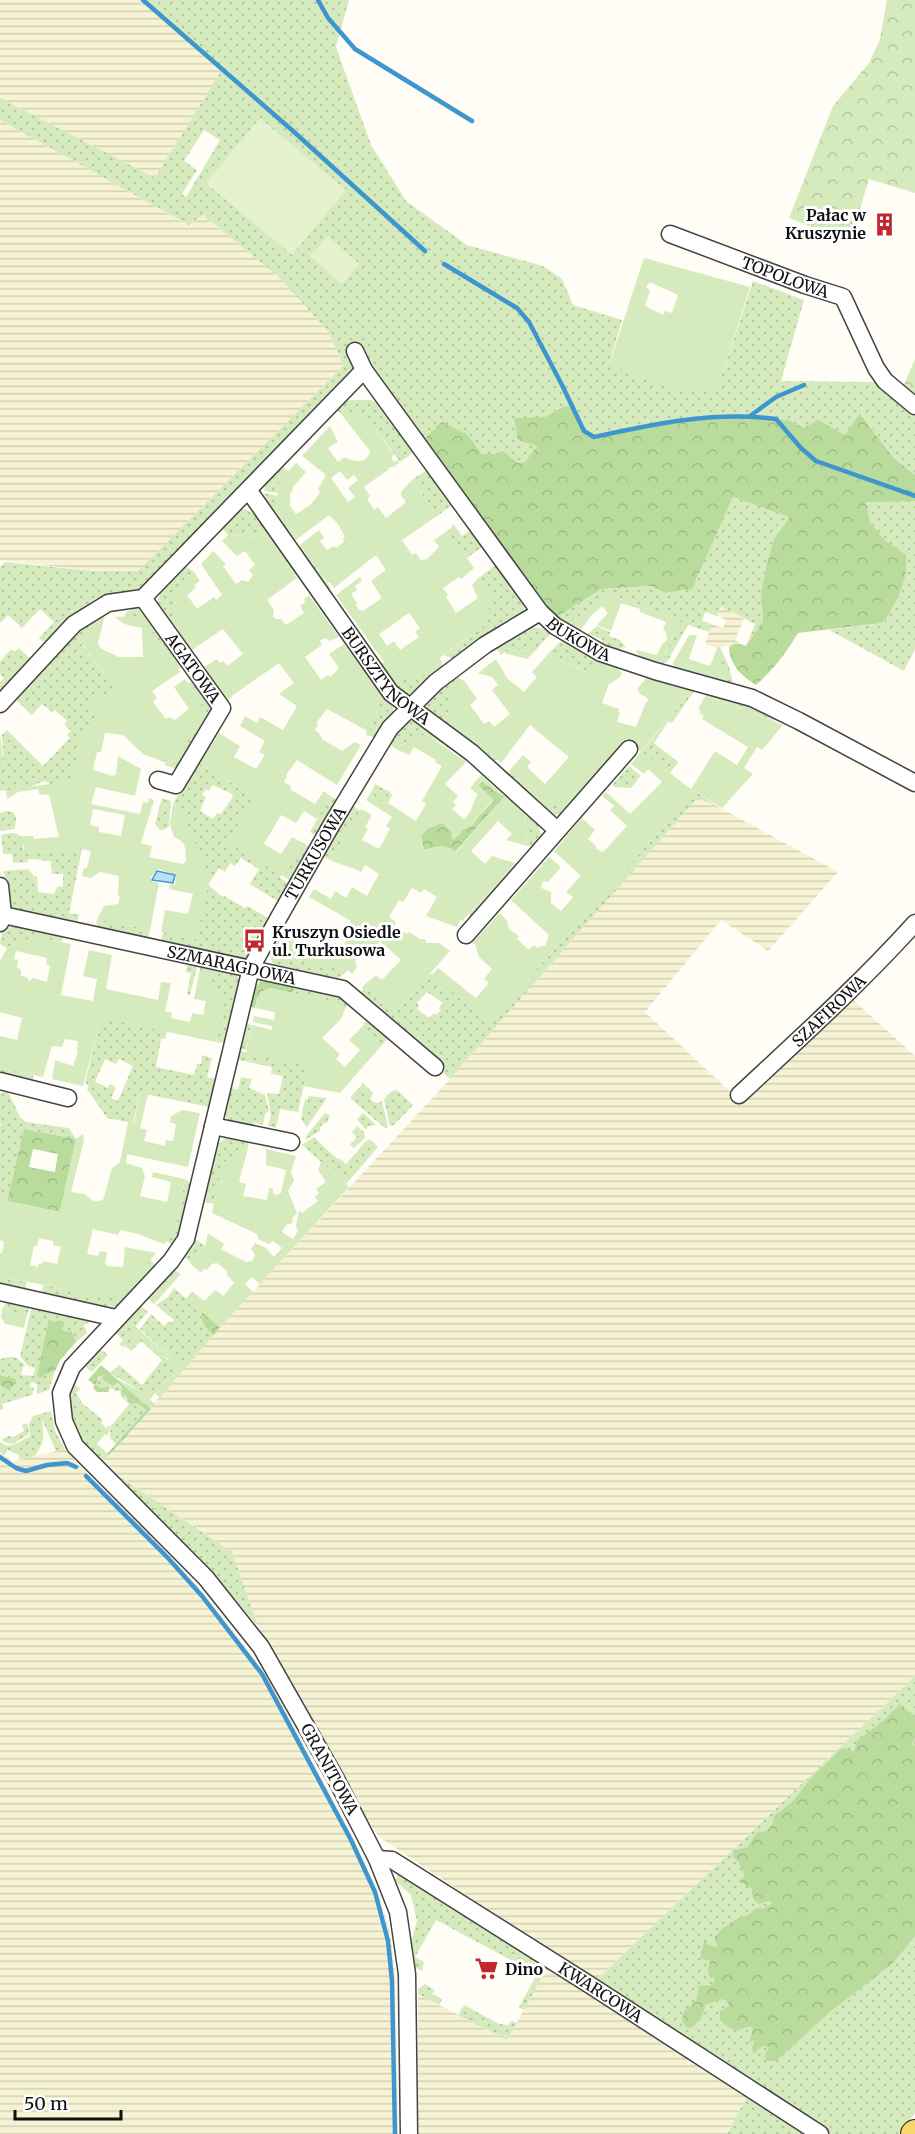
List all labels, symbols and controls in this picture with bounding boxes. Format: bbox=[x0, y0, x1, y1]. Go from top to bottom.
place label: Pałac w Kruszynie bbox=[785, 205, 866, 243]
building icon: Pałac w Kruszynie bbox=[871, 211, 897, 237]
street label: TOPOLOWA bbox=[739, 252, 832, 302]
street label: BUKOWA bbox=[542, 613, 614, 666]
street label: BURSZTYNOWA bbox=[338, 623, 435, 729]
street label: AGATOWA bbox=[161, 628, 225, 707]
street label: TURKUSOWA bbox=[281, 803, 350, 904]
place label: Kruszyn Osiedle ul. Turkusowa bbox=[272, 922, 401, 960]
bus stop icon: Kruszyn Osiedle ul. Turkusowa bbox=[241, 928, 267, 954]
street label: SZMARAGDOWA bbox=[165, 941, 299, 989]
street label: SZAFIROWA bbox=[787, 970, 870, 1051]
street label: GRANITOWA bbox=[297, 1720, 364, 1819]
supermarket icon: Dino bbox=[474, 1956, 500, 1982]
street label: KWARCOWA bbox=[555, 1958, 647, 2027]
place label: Dino bbox=[505, 1959, 544, 1979]
scale bar bbox=[15, 2083, 122, 2121]
text: 50 m bbox=[24, 2092, 68, 2115]

